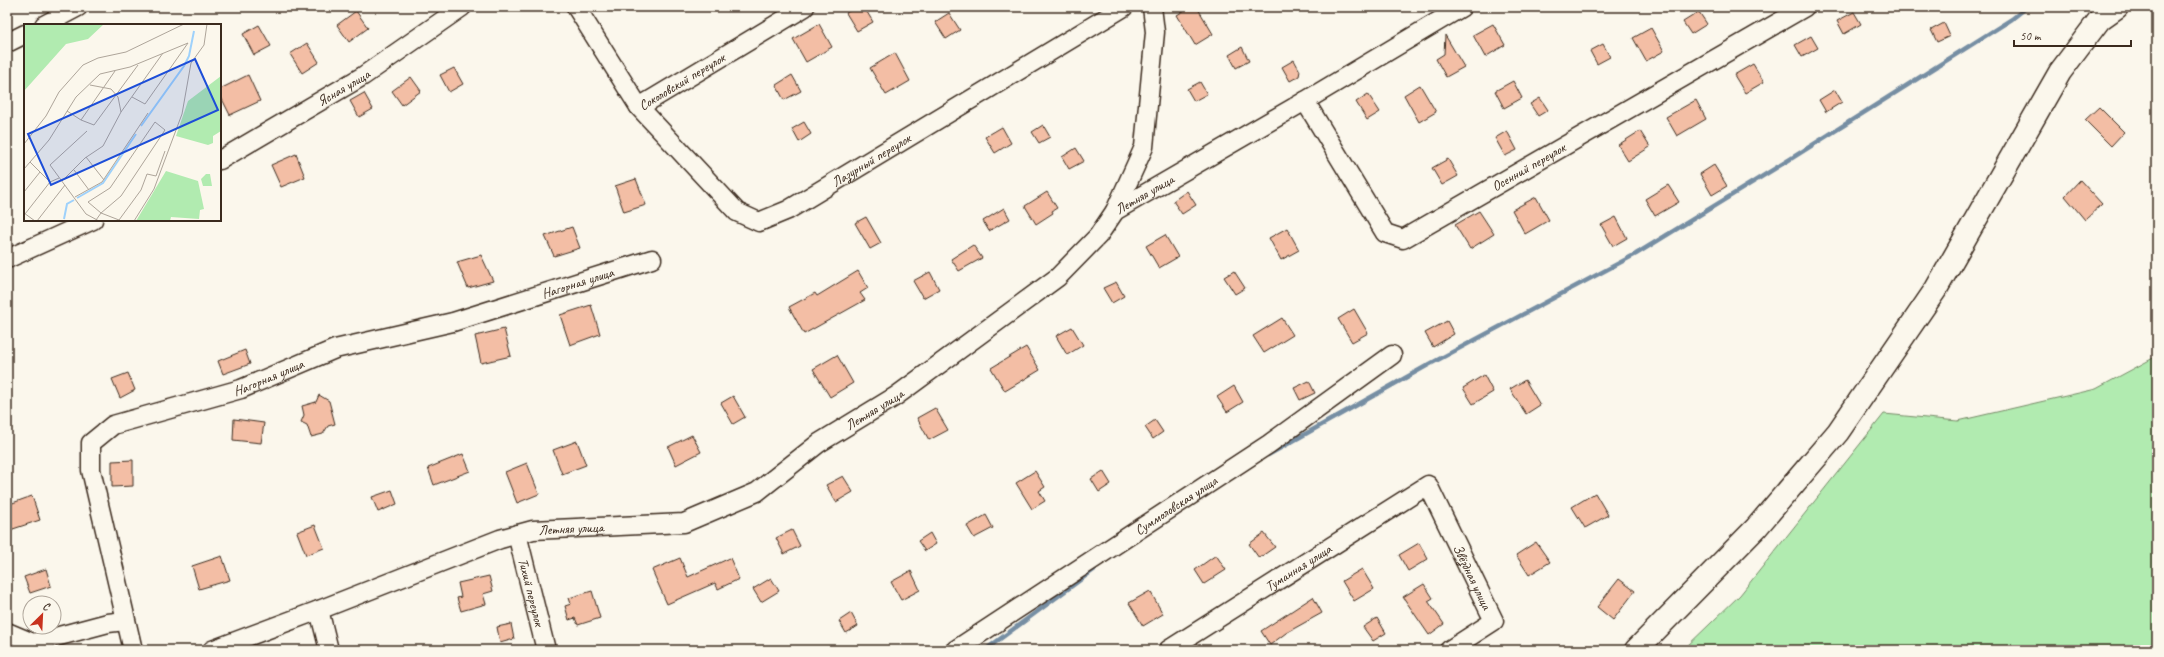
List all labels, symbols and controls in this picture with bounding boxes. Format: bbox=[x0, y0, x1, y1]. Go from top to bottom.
scale bar bbox=[2014, 22, 2131, 48]
inset map bbox=[24, 24, 221, 221]
text: 50 m bbox=[2020, 28, 2042, 44]
street label: Соколовский переулок bbox=[636, 48, 729, 114]
street label: Ясная улица bbox=[314, 65, 374, 110]
street label: Лазурный переулок bbox=[828, 129, 915, 190]
street label: Осенний переулок bbox=[1488, 138, 1570, 195]
street label: Летняя улица bbox=[1112, 170, 1178, 218]
street label: Нагорная улица bbox=[539, 263, 616, 302]
street label: Нагорная улица bbox=[232, 355, 307, 399]
street label: Летняя улица bbox=[842, 384, 908, 434]
street label: Суммоловская улица bbox=[1131, 471, 1221, 538]
street label: Летняя улица bbox=[538, 518, 605, 538]
street label: Туманная улица bbox=[1262, 540, 1335, 595]
street label: Звёздная улица bbox=[1450, 541, 1496, 613]
street label: Тихий переулок bbox=[515, 556, 549, 630]
north arrow bbox=[22, 595, 62, 635]
text: С bbox=[41, 598, 53, 614]

